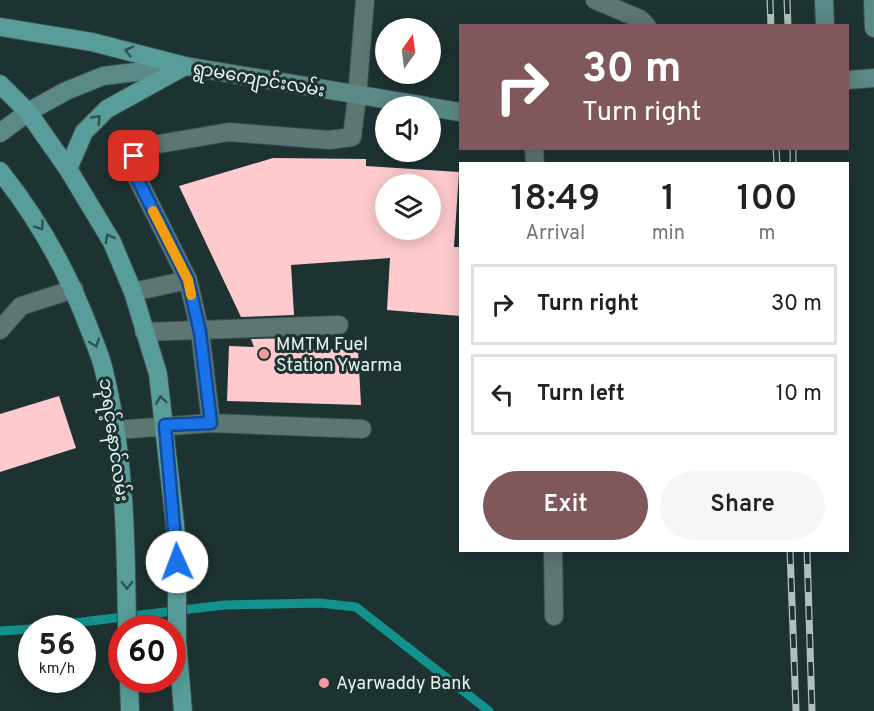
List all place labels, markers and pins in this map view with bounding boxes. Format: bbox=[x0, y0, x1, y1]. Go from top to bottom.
pin bbox=[108, 130, 159, 181]
place label: MMTM Fuel Station Ywarma bbox=[276, 334, 402, 378]
marker: MMTM Fuel Station Ywarma bbox=[257, 347, 271, 361]
place label: Ayarwaddy Bank bbox=[336, 673, 471, 696]
marker: Ayarwaddy Bank bbox=[317, 676, 331, 690]

